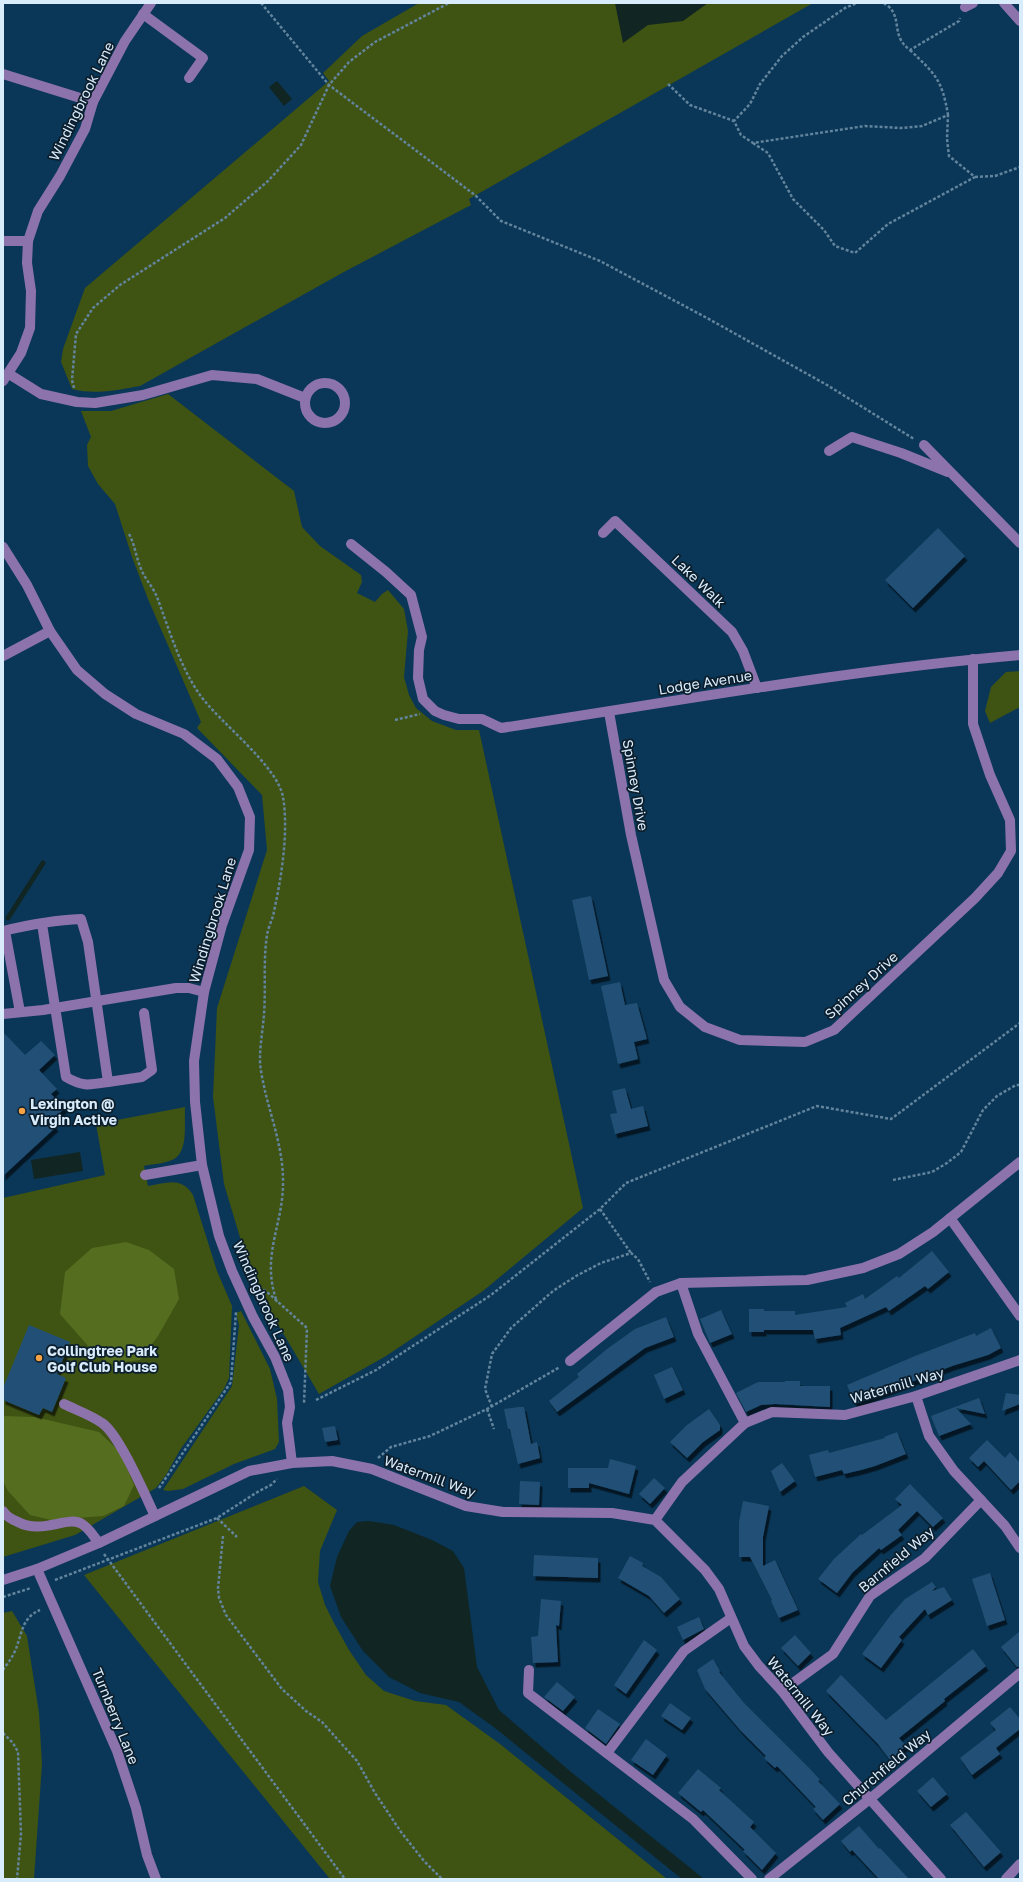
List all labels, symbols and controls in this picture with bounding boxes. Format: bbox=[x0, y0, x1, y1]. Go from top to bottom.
street label: Windingbrook Lane bbox=[45, 39, 117, 163]
street label: Lake Walk bbox=[668, 551, 730, 611]
street label: Lodge Avenue bbox=[657, 666, 753, 698]
street label: Spinney Drive bbox=[620, 738, 652, 832]
street label: Windingbrook Lane bbox=[185, 855, 239, 985]
street label: Spinney Drive bbox=[821, 948, 901, 1022]
place label: Lexington @ Virgin Active bbox=[30, 1095, 117, 1128]
marker: Lexington @ Virgin Active bbox=[17, 1106, 27, 1116]
street label: Windingbrook Lane bbox=[230, 1238, 298, 1364]
place label: Collingtree Park Golf Club House bbox=[47, 1342, 157, 1375]
marker: Collingtree Park Golf Club House bbox=[34, 1353, 44, 1363]
street label: Watermill Way bbox=[848, 1363, 946, 1407]
street label: Watermill Way bbox=[382, 1451, 479, 1501]
street label: Barnfield Way bbox=[855, 1522, 937, 1595]
street label: Watermill Way bbox=[764, 1653, 838, 1739]
street label: Turnberry Lane bbox=[89, 1665, 143, 1767]
street label: Churchfield Way bbox=[838, 1725, 934, 1809]

